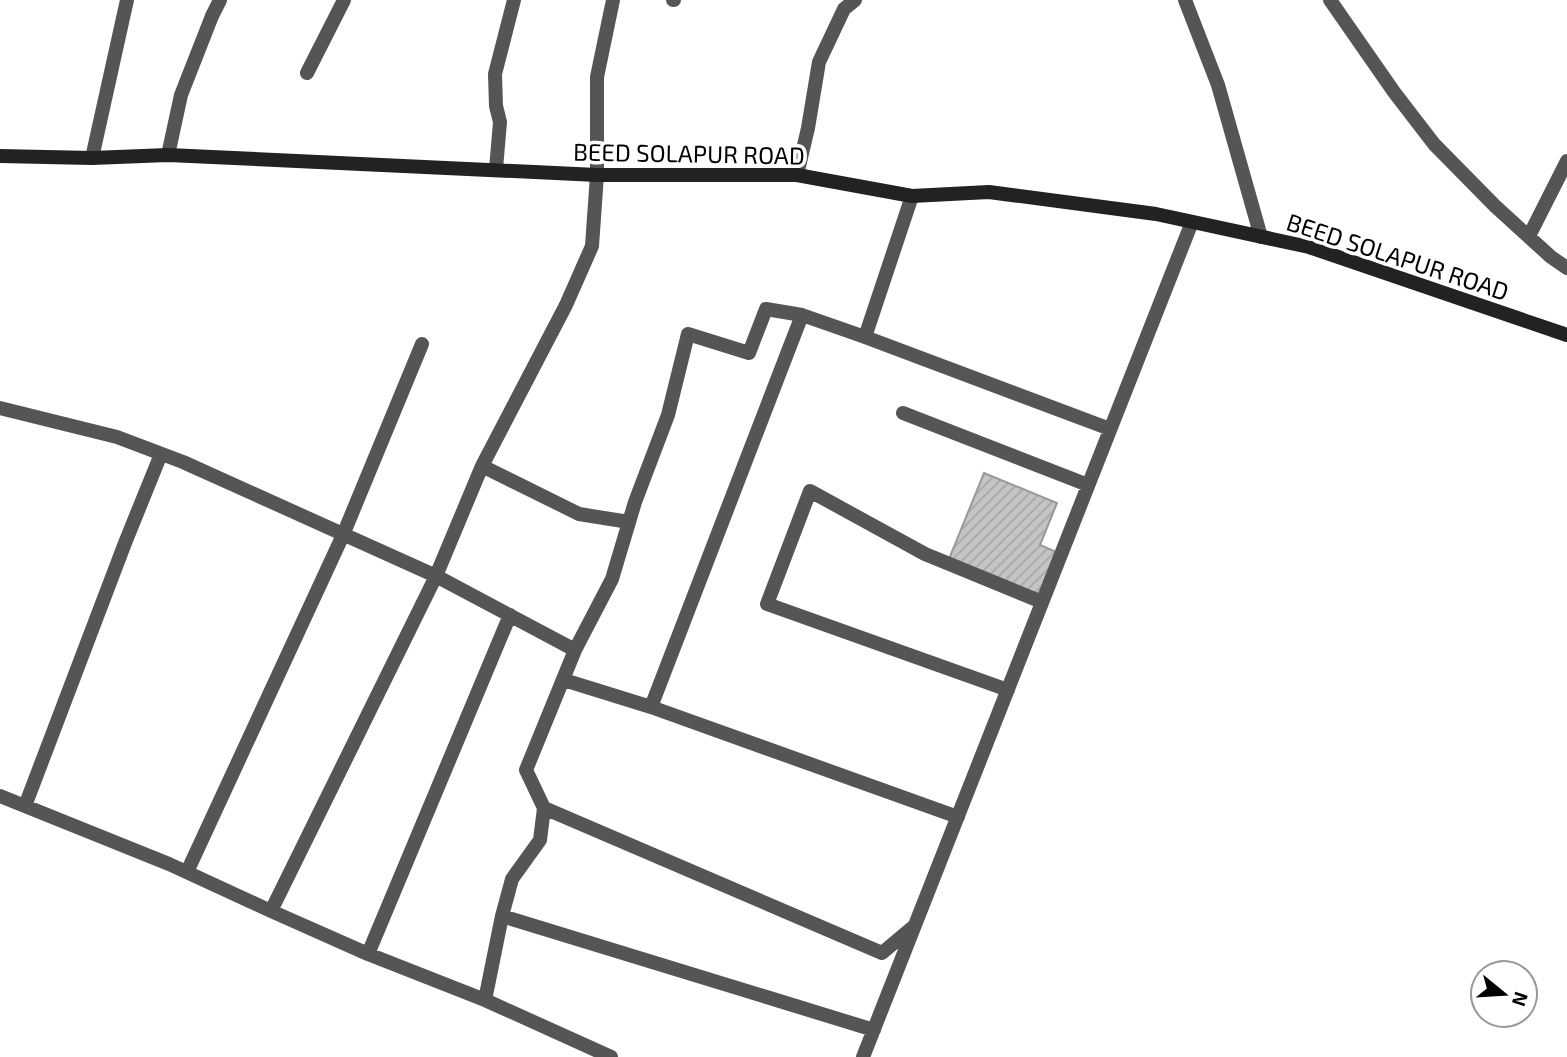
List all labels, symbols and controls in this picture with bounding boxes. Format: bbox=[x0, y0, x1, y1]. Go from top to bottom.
street label: BEED SOLAPUR ROAD bbox=[573, 136, 805, 170]
street label: BEED SOLAPUR ROAD bbox=[1283, 206, 1513, 306]
north arrow bbox=[1469, 959, 1539, 1029]
text: N bbox=[1508, 989, 1534, 1009]

